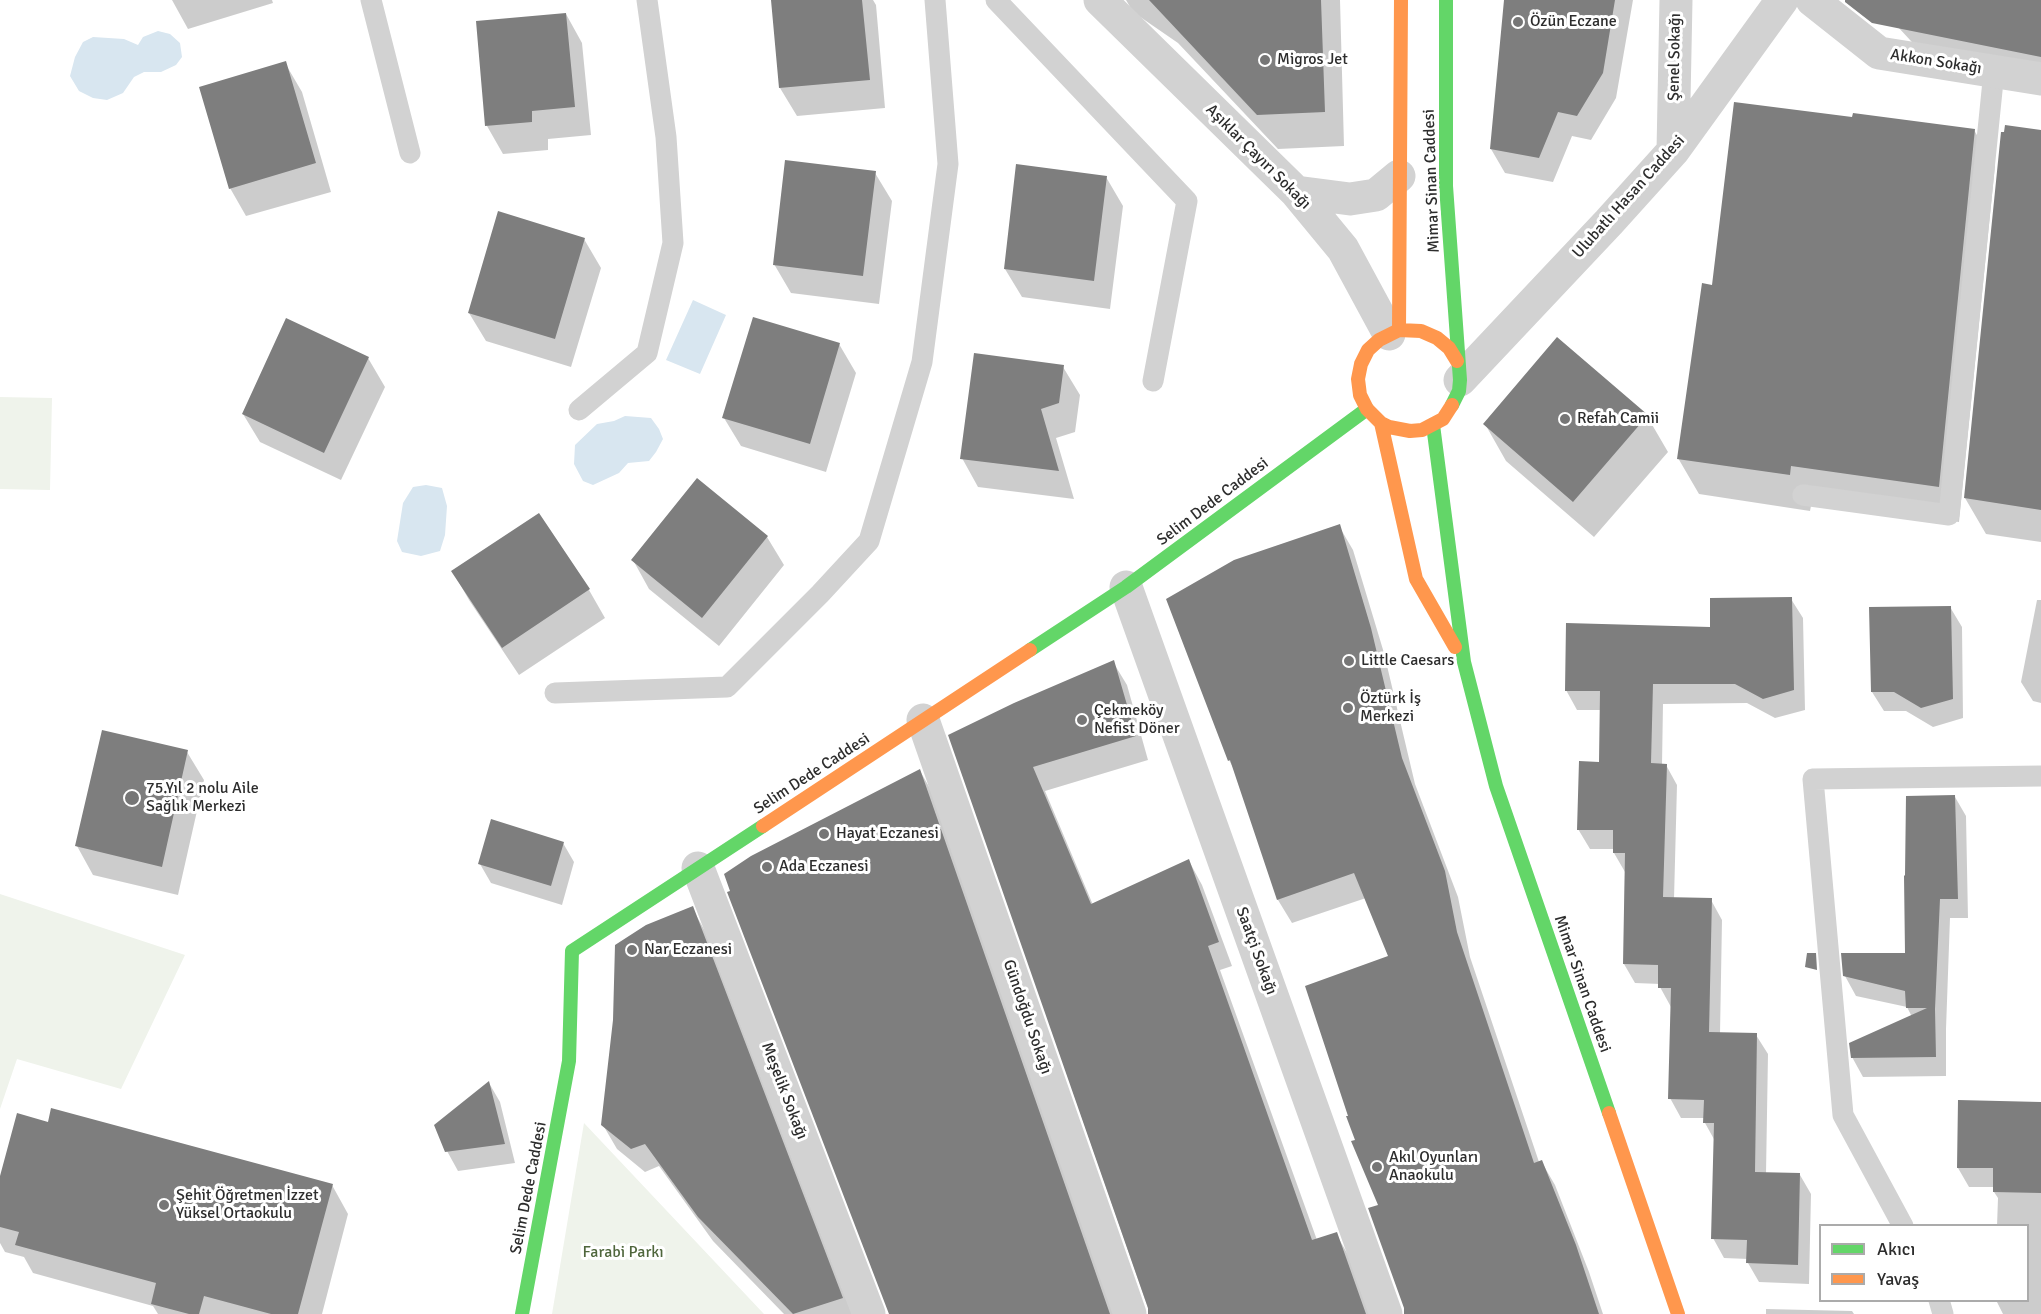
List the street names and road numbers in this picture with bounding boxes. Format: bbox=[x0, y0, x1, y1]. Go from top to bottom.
street label: Şenel Sokağı bbox=[1665, 13, 1685, 101]
street label: Akkon Sokağı bbox=[1889, 45, 1983, 79]
street label: Aşıklar Çayırı Sokağı bbox=[1201, 100, 1315, 214]
street label: Mimar Sinan Caddesi bbox=[1420, 109, 1444, 253]
street label: Ulubatlı Hasan Caddesi bbox=[1569, 132, 1689, 262]
street label: Selim Dede Caddesi bbox=[1154, 454, 1272, 550]
street label: Selim Dede Caddesi bbox=[750, 729, 874, 819]
street label: Saatçi Sokağı bbox=[1231, 904, 1281, 998]
street label: Mimar Sinan Caddesi bbox=[1550, 913, 1614, 1055]
street label: Gündoğdu Sokağı bbox=[998, 957, 1056, 1077]
street label: Meşelik Sokağı bbox=[757, 1040, 811, 1142]
street label: Selim Dede Caddesi bbox=[507, 1120, 551, 1256]

